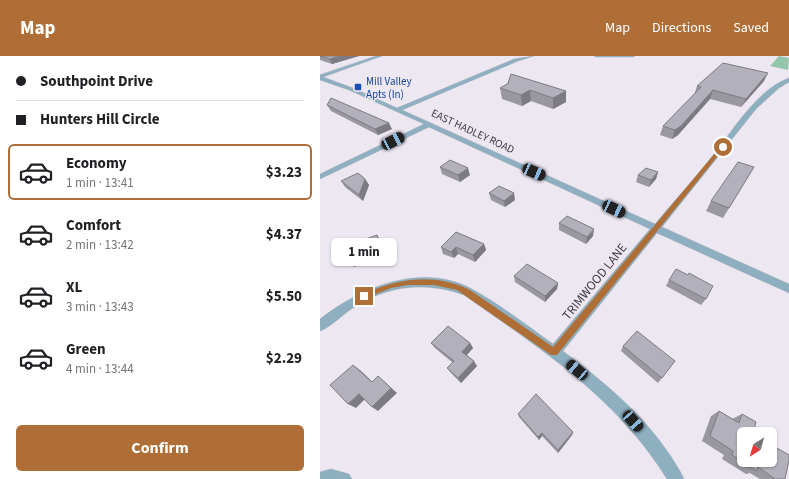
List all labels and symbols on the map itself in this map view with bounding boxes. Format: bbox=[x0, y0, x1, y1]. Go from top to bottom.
place label: Mill Valley Apts (In) bbox=[366, 74, 412, 102]
marker: Mill Valley Apts (In) bbox=[353, 82, 363, 92]
street label: EAST HADLEY ROAD bbox=[429, 106, 517, 157]
car bbox=[380, 130, 406, 152]
route start bbox=[714, 138, 732, 156]
car bbox=[521, 162, 547, 182]
car bbox=[601, 198, 627, 220]
callout: 1 min bbox=[331, 238, 397, 266]
street label: TRIMWOOD LANE bbox=[558, 239, 631, 324]
route end bbox=[355, 287, 373, 305]
car bbox=[564, 358, 590, 382]
car bbox=[621, 408, 645, 434]
north arrow bbox=[737, 427, 777, 467]

